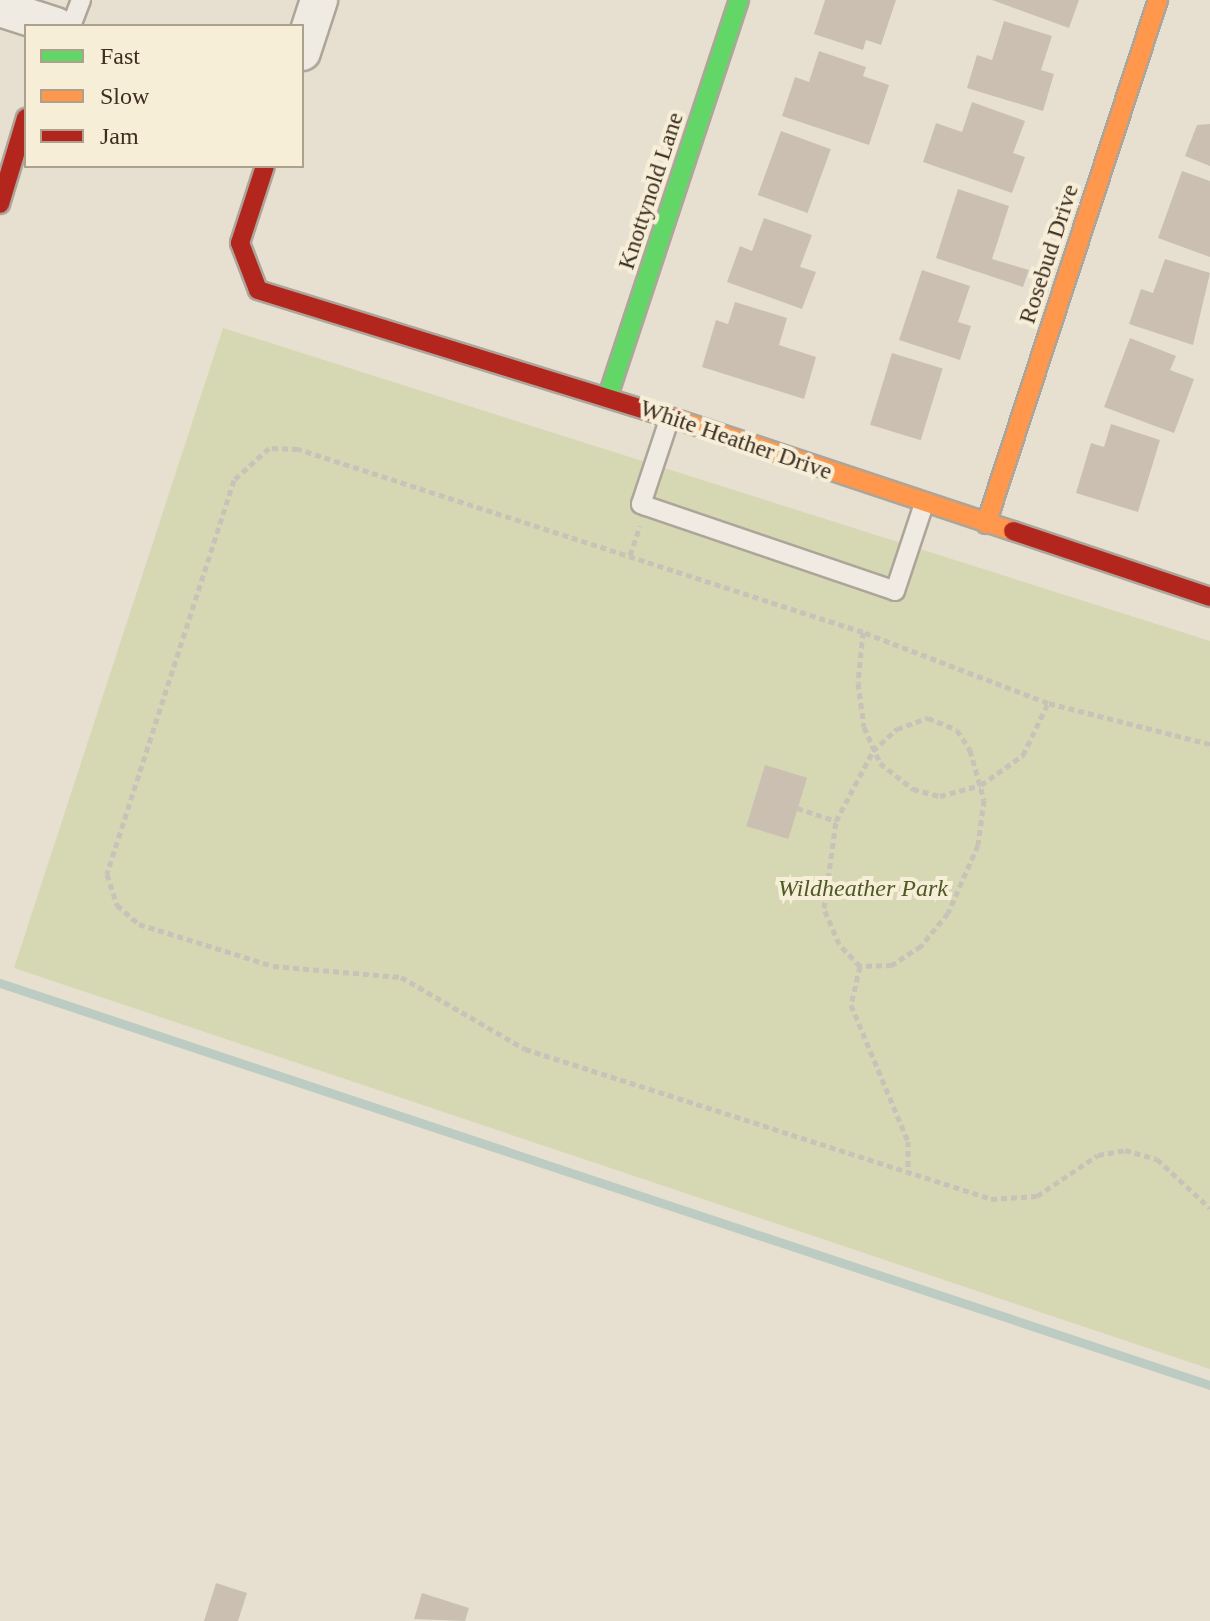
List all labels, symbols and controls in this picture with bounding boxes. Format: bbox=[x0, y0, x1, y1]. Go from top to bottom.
legend bbox=[24, 24, 304, 168]
text: Fast bbox=[100, 43, 140, 69]
text: Slow bbox=[100, 83, 149, 109]
street label: Knottynold Lane bbox=[612, 109, 690, 273]
text: Jam bbox=[100, 123, 139, 149]
street label: Rosebud Drive bbox=[1013, 181, 1085, 327]
street label: White Heather Drive bbox=[636, 394, 836, 486]
park label: Wildheather Park bbox=[778, 875, 948, 903]

